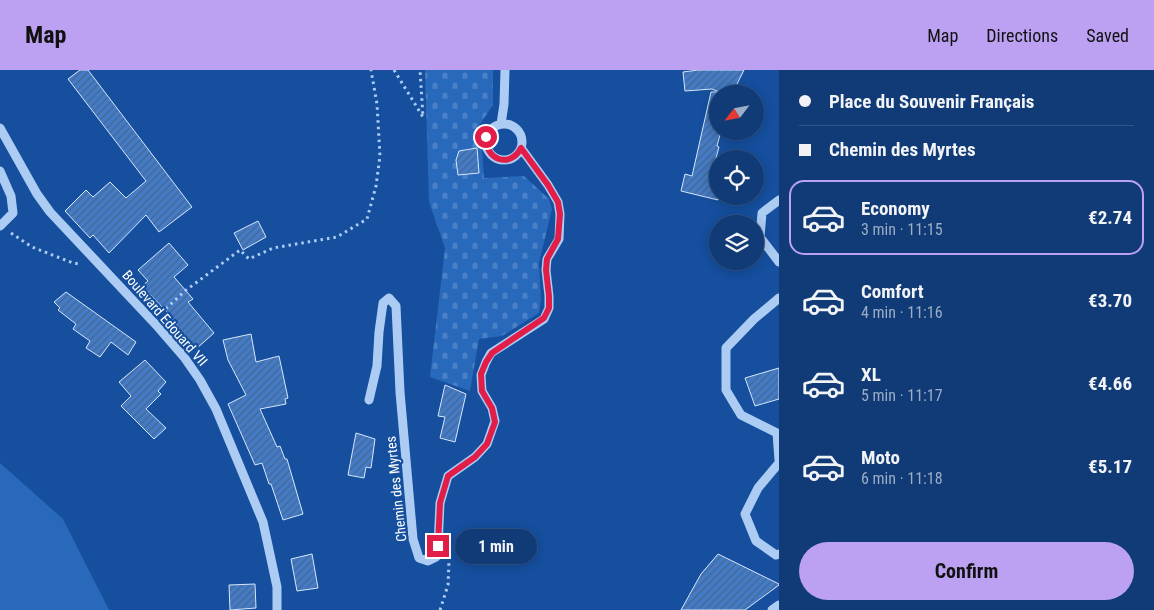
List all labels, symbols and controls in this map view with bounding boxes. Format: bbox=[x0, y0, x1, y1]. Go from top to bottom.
text: Map bbox=[25, 21, 66, 49]
text: Map bbox=[927, 25, 958, 46]
text: Directions bbox=[986, 25, 1058, 46]
text: Saved bbox=[1086, 25, 1129, 46]
north arrow bbox=[709, 85, 764, 140]
map controls bbox=[709, 85, 764, 270]
text: Place du Souvenir Français bbox=[829, 90, 1034, 113]
route start bbox=[475, 126, 497, 148]
text: Chemin des Myrtes bbox=[829, 138, 976, 161]
button: locate bbox=[709, 150, 764, 205]
icon: car bbox=[801, 195, 846, 240]
text: Economy bbox=[861, 197, 930, 220]
text: €2.74 bbox=[1088, 206, 1132, 229]
button: layers bbox=[709, 215, 764, 270]
text: 3 min · 11:15 bbox=[861, 220, 943, 239]
street label: Boulevard Edouard VII bbox=[119, 267, 211, 369]
icon: car bbox=[801, 278, 846, 323]
text: Comfort bbox=[861, 280, 924, 303]
text: €3.70 bbox=[1088, 289, 1132, 312]
text: 4 min · 11:16 bbox=[861, 303, 943, 322]
icon: car bbox=[801, 361, 846, 406]
text: XL bbox=[861, 363, 881, 386]
text: €4.66 bbox=[1088, 372, 1132, 395]
text: 5 min · 11:17 bbox=[861, 386, 943, 405]
street label: Chemin des Myrtes bbox=[382, 435, 410, 543]
icon: car bbox=[801, 444, 846, 489]
text: Moto bbox=[861, 446, 900, 469]
text: €5.17 bbox=[1088, 455, 1132, 478]
text: 6 min · 11:18 bbox=[861, 469, 943, 488]
callout: 1 min bbox=[456, 528, 538, 564]
route end bbox=[427, 535, 449, 557]
text: 1 min bbox=[478, 537, 514, 556]
button: Confirm bbox=[799, 542, 1134, 600]

